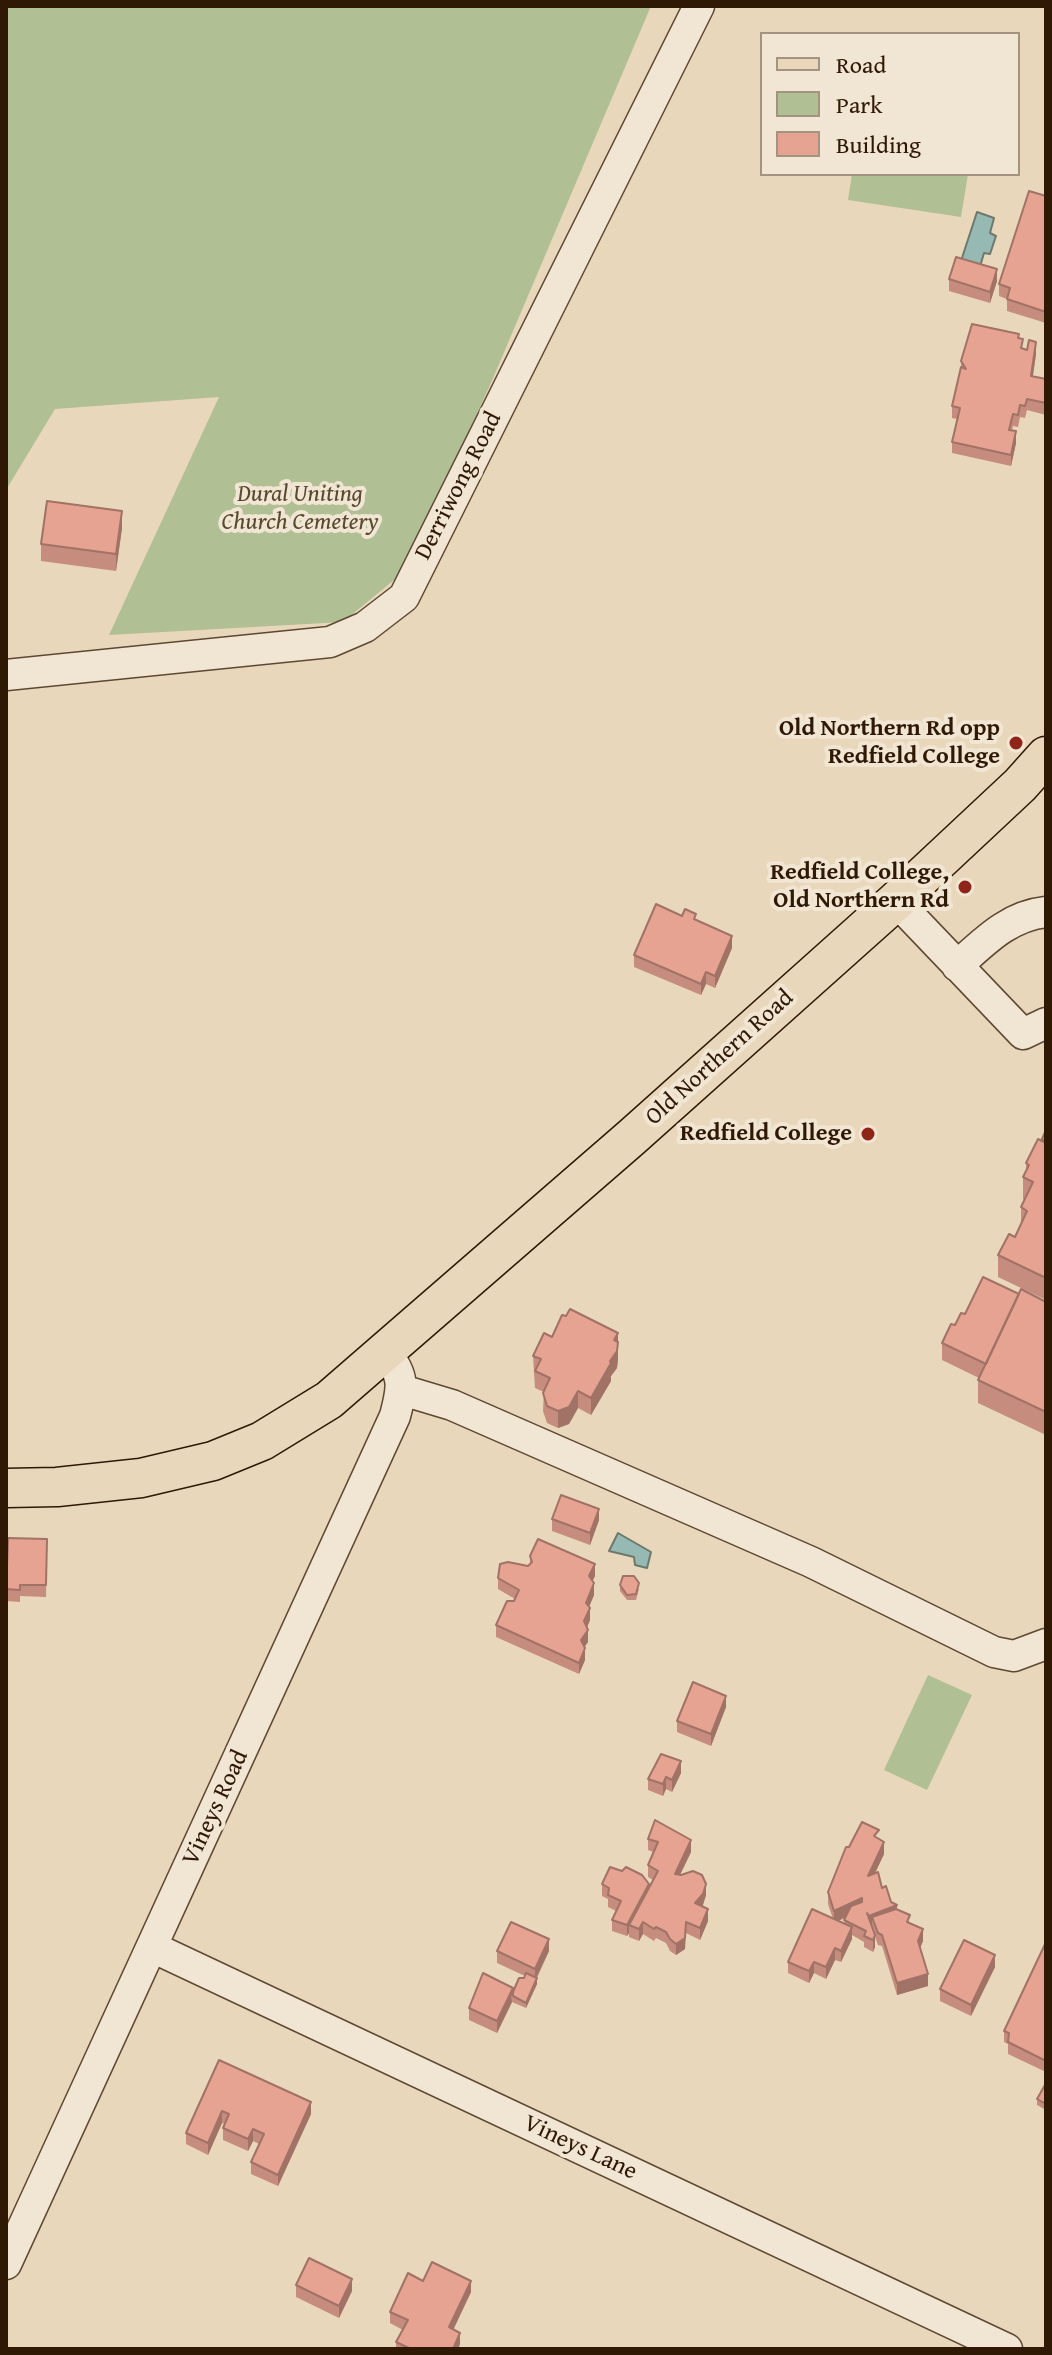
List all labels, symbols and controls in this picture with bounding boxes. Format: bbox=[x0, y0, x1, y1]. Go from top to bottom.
legend bbox=[760, 32, 1020, 176]
text: Road bbox=[836, 47, 886, 82]
text: Park bbox=[836, 87, 882, 122]
text: Building bbox=[836, 127, 921, 162]
street label: Derriwong Road bbox=[409, 407, 509, 565]
park label: Dural Uniting Church Cemetery bbox=[221, 481, 379, 537]
place label: Old Northern Rd opp Redfield College bbox=[779, 715, 1000, 771]
marker: Old Northern Rd opp Redfield College bbox=[1007, 734, 1025, 752]
place label: Redfield College, Old Northern Rd bbox=[770, 859, 949, 915]
marker: Redfield College, Old Northern Rd bbox=[956, 878, 974, 896]
street label: Old Northern Road bbox=[640, 984, 800, 1132]
place label: Redfield College bbox=[680, 1120, 852, 1148]
marker: Redfield College bbox=[859, 1125, 877, 1143]
street label: Vineys Road bbox=[177, 1746, 255, 1870]
street label: Vineys Lane bbox=[519, 2109, 641, 2187]

